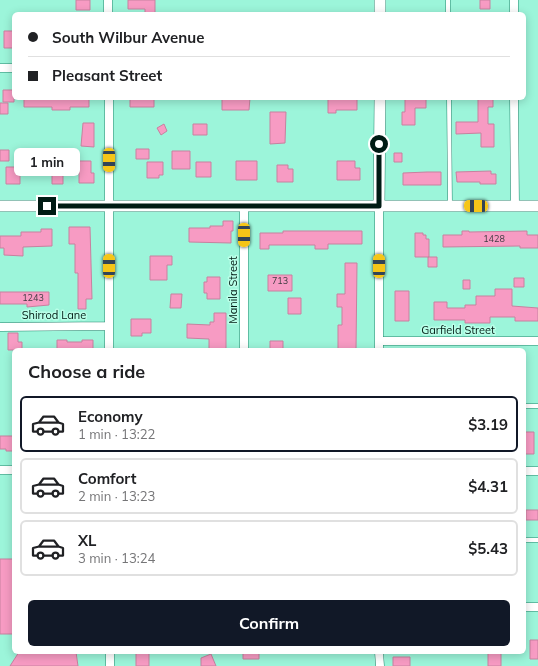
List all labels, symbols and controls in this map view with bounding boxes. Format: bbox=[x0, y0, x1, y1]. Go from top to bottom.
text: South Wilbur Avenue bbox=[52, 28, 205, 47]
text: Pleasant Street bbox=[52, 66, 162, 85]
route start bbox=[370, 135, 388, 153]
callout: 1 min bbox=[14, 148, 80, 176]
car bbox=[103, 148, 115, 172]
text: 1 min bbox=[30, 154, 64, 170]
route end bbox=[38, 197, 56, 215]
car bbox=[464, 200, 488, 212]
car bbox=[238, 223, 250, 247]
house number: 1428 bbox=[483, 233, 505, 244]
car bbox=[103, 254, 115, 278]
car bbox=[373, 254, 385, 278]
street label: Manila Street bbox=[226, 256, 240, 324]
house number: 713 bbox=[272, 275, 288, 286]
house number: 1243 bbox=[22, 292, 44, 303]
street label: Shirrod Lane bbox=[22, 308, 86, 322]
street label: Garfield Street bbox=[421, 323, 495, 337]
text: Choose a ride bbox=[28, 360, 145, 383]
icon: car bbox=[30, 406, 66, 442]
text: Economy bbox=[78, 407, 143, 426]
text: $3.19 bbox=[468, 415, 508, 434]
text: 1 min · 13:22 bbox=[78, 426, 155, 442]
icon: car bbox=[30, 468, 66, 504]
text: Comfort bbox=[78, 469, 136, 488]
text: $4.31 bbox=[468, 477, 508, 496]
text: 2 min · 13:23 bbox=[78, 488, 155, 504]
icon: car bbox=[30, 530, 66, 566]
text: XL bbox=[78, 531, 96, 550]
text: $5.43 bbox=[468, 539, 508, 558]
text: 3 min · 13:24 bbox=[78, 550, 155, 566]
button: Confirm bbox=[28, 600, 510, 646]

